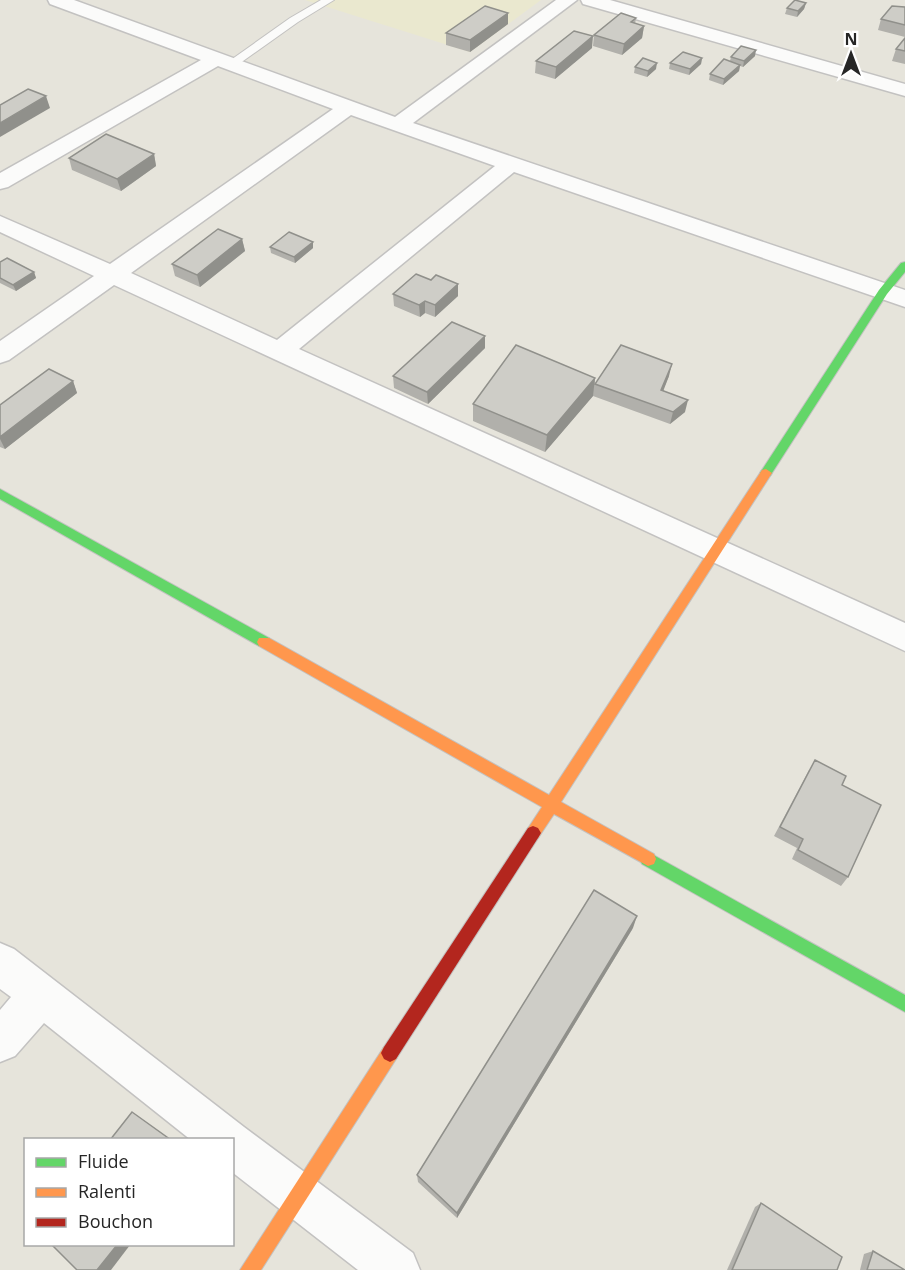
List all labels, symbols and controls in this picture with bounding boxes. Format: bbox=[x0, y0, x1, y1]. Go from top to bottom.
north arrow bbox=[821, 24, 881, 84]
text: N bbox=[844, 28, 858, 50]
legend bbox=[24, 1138, 234, 1246]
text: Fluide bbox=[78, 1149, 129, 1173]
text: Ralenti bbox=[78, 1179, 136, 1203]
text: Bouchon bbox=[78, 1209, 153, 1233]

